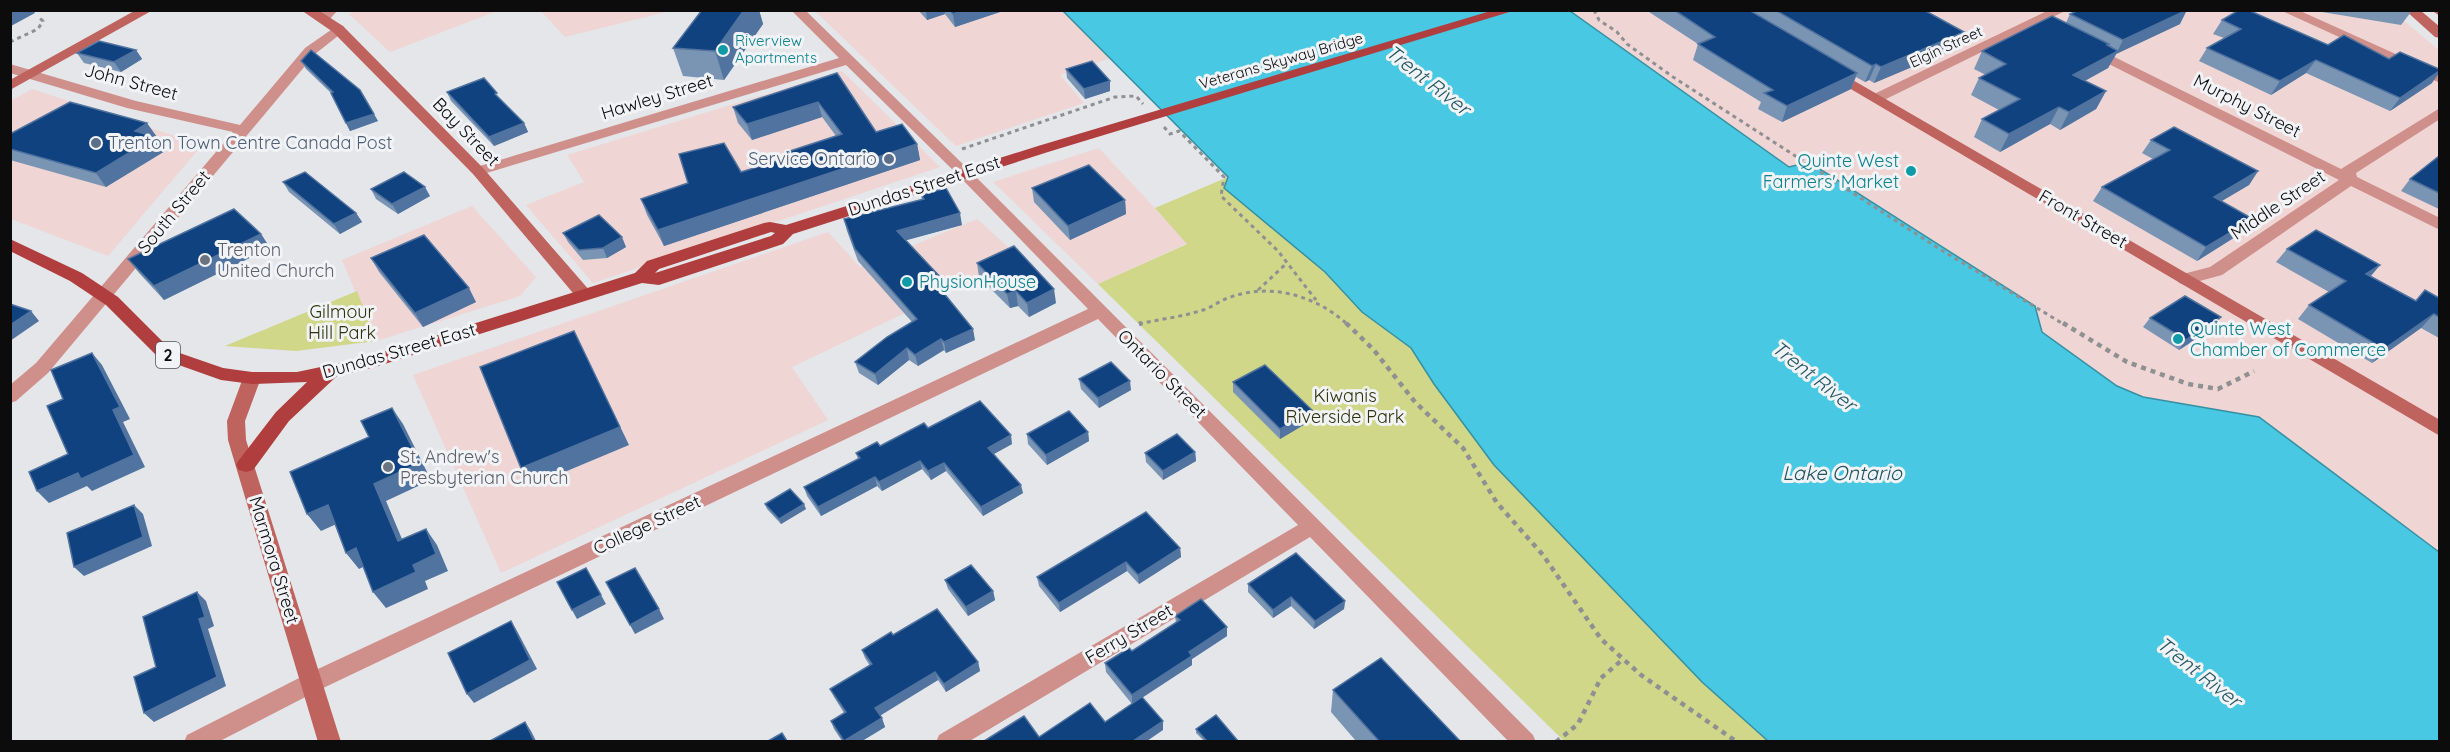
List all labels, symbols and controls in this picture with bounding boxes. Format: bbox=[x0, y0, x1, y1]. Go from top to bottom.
street label: Elgin Street bbox=[1906, 21, 1985, 72]
street label: Veterans Skyway Bridge bbox=[1197, 28, 1365, 93]
place label: Riverview Apartments bbox=[735, 31, 817, 67]
water label: Trent River bbox=[1381, 39, 1477, 122]
marker: Riverview Apartments bbox=[716, 43, 730, 57]
street label: John Street bbox=[82, 58, 180, 105]
street label: Hawley Street bbox=[598, 69, 716, 124]
street label: Murphy Street bbox=[2190, 69, 2305, 142]
street label: Bay Street bbox=[428, 92, 505, 171]
place label: Trenton Town Centre Canada Post bbox=[108, 131, 392, 154]
marker: Trenton Town Centre Canada Post bbox=[89, 136, 103, 150]
place label: Service Ontario bbox=[748, 147, 877, 170]
place label: Quinte West Farmers' Market bbox=[1763, 149, 1899, 193]
street label: Dundas Street East bbox=[845, 150, 1003, 221]
marker: Service Ontario bbox=[882, 152, 896, 166]
marker: Quinte West Farmers' Market bbox=[1904, 164, 1918, 178]
street label: South Street bbox=[132, 165, 215, 258]
street label: Middle Street bbox=[2226, 165, 2329, 245]
street label: Front Street bbox=[2035, 184, 2131, 253]
place label: Trenton United Church bbox=[217, 238, 334, 282]
marker: Trenton United Church bbox=[198, 253, 212, 267]
place label: PhysionHouse bbox=[919, 270, 1036, 293]
marker: PhysionHouse bbox=[900, 275, 914, 289]
park label: Gilmour Hill Park bbox=[308, 300, 376, 344]
place label: Quinte West Chamber of Commerce bbox=[2190, 317, 2386, 361]
street label: Dundas Street East bbox=[319, 318, 478, 383]
street label: Ontario Street bbox=[1113, 324, 1212, 423]
marker: Quinte West Chamber of Commerce bbox=[2171, 332, 2185, 346]
water label: Trent River bbox=[1767, 335, 1863, 418]
road number: 2 bbox=[156, 342, 180, 368]
park label: Kiwanis Riverside Park bbox=[1286, 384, 1404, 428]
place label: St. Andrew's Presbyterian Church bbox=[400, 445, 569, 489]
marker: St. Andrew's Presbyterian Church bbox=[381, 460, 395, 474]
water label: Lake Ontario bbox=[1782, 460, 1903, 485]
street label: College Street bbox=[589, 490, 704, 559]
street label: Marmora Street bbox=[244, 493, 305, 626]
street label: Ferry Street bbox=[1081, 598, 1177, 669]
water label: Trent River bbox=[2152, 631, 2248, 714]

